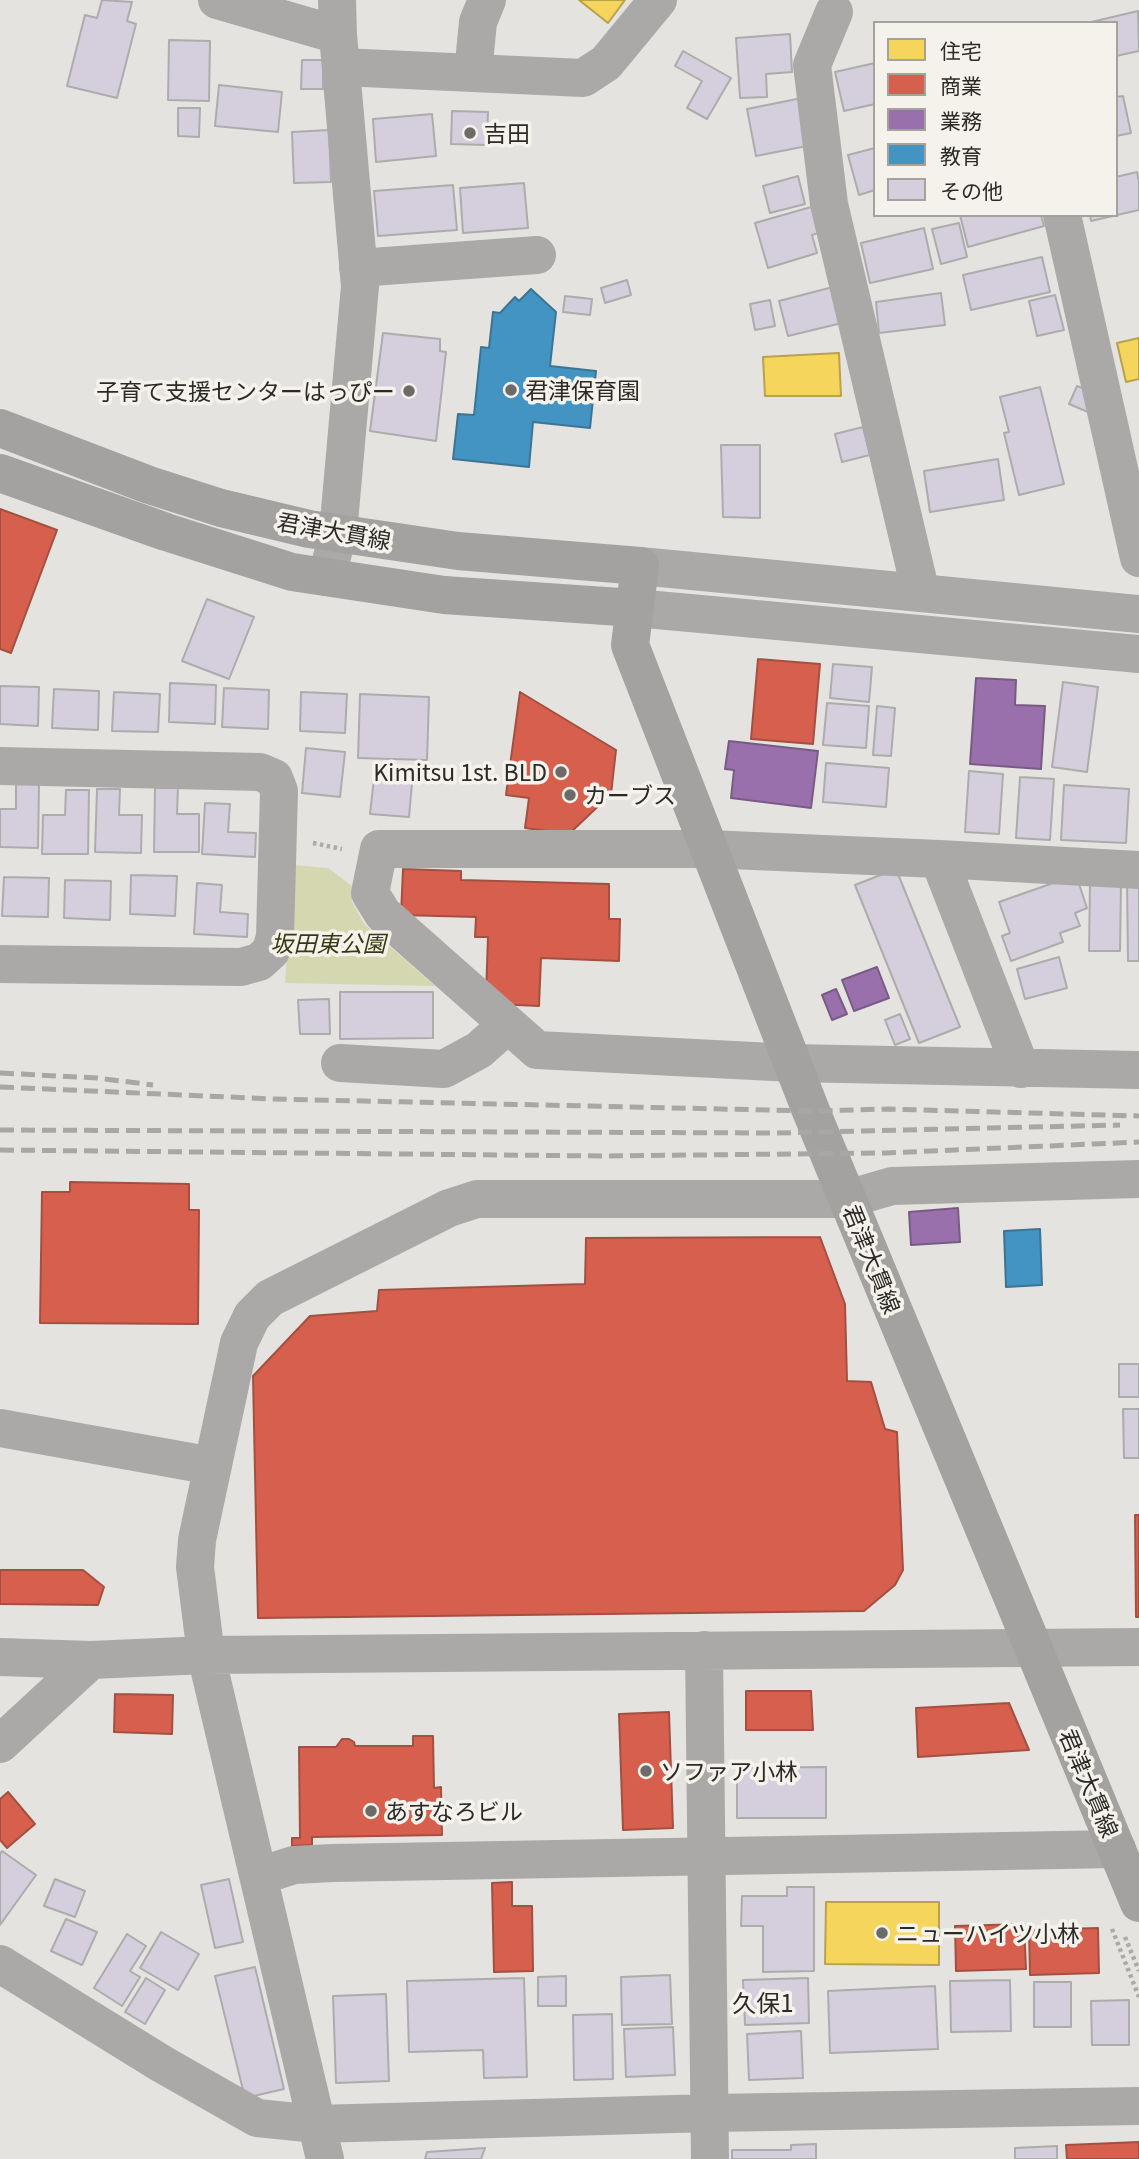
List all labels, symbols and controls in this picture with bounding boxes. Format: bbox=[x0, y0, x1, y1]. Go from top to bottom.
legend bbox=[873, 21, 1118, 217]
text: 住宅 bbox=[940, 35, 982, 65]
text: 商業 bbox=[940, 70, 982, 100]
text: 業務 bbox=[940, 105, 982, 135]
place label: 吉田 bbox=[484, 119, 530, 147]
marker: 吉田 bbox=[462, 125, 478, 141]
text: 教育 bbox=[940, 140, 982, 170]
text: その他 bbox=[940, 175, 1003, 205]
place label: 君津保育園 bbox=[525, 376, 640, 404]
place label: 子育て支援センターはっぴー bbox=[96, 377, 395, 405]
marker: 君津保育園 bbox=[503, 382, 519, 398]
marker: 子育て支援センターはっぴー bbox=[401, 383, 417, 399]
street label: 君津大貫線 bbox=[275, 507, 393, 555]
place label: Kimitsu 1st. BLD bbox=[373, 758, 547, 786]
marker: Kimitsu 1st. BLD bbox=[553, 764, 569, 780]
place label: カーブス bbox=[584, 781, 676, 809]
marker: カーブス bbox=[562, 787, 578, 803]
park label: 坂田東公園 bbox=[271, 929, 385, 957]
street label: 君津大貫線 bbox=[838, 1201, 906, 1317]
street label: 君津大貫線 bbox=[1054, 1725, 1124, 1841]
place label: ソファア小林 bbox=[660, 1757, 798, 1785]
marker: ソファア小林 bbox=[638, 1763, 654, 1779]
place label: あすなろビル bbox=[385, 1797, 523, 1825]
marker: あすなろビル bbox=[363, 1803, 379, 1819]
place label: ニューハイツ小林 bbox=[896, 1919, 1080, 1947]
marker: ニューハイツ小林 bbox=[874, 1925, 890, 1941]
district label: 久保1 bbox=[732, 1989, 794, 2017]

